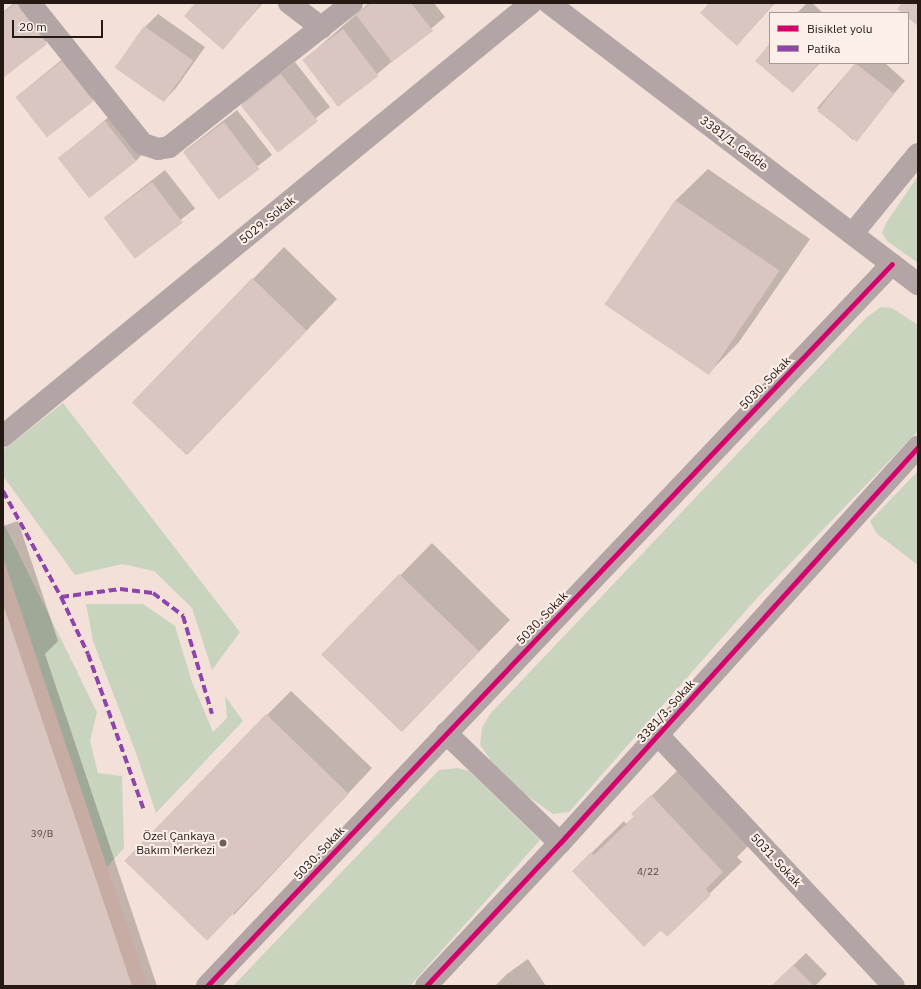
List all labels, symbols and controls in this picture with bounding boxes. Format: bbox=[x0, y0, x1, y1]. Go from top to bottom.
scale bar bbox=[14, 12, 105, 38]
legend bbox=[769, 12, 909, 64]
text: 20 m bbox=[19, 19, 47, 34]
text: Bisiklet yolu bbox=[807, 21, 873, 36]
text: Patika bbox=[807, 41, 840, 56]
street label: 3381/1. Cadde bbox=[697, 113, 771, 173]
street label: 5029. Sokak bbox=[236, 193, 298, 247]
street label: 5030. Sokak bbox=[736, 354, 794, 412]
street label: 5030. Sokak bbox=[513, 589, 571, 647]
street label: 3381/3. Sokak bbox=[634, 677, 698, 745]
street label: 5030. Sokak bbox=[291, 823, 347, 883]
house number: 39/B bbox=[31, 828, 53, 840]
place label: Özel Çankaya Bakım Merkezi bbox=[136, 829, 215, 857]
street label: 5031. Sokak bbox=[748, 830, 804, 890]
marker: Özel Çankaya Bakım Merkezi bbox=[218, 838, 228, 848]
house number: 4/22 bbox=[637, 866, 659, 878]

